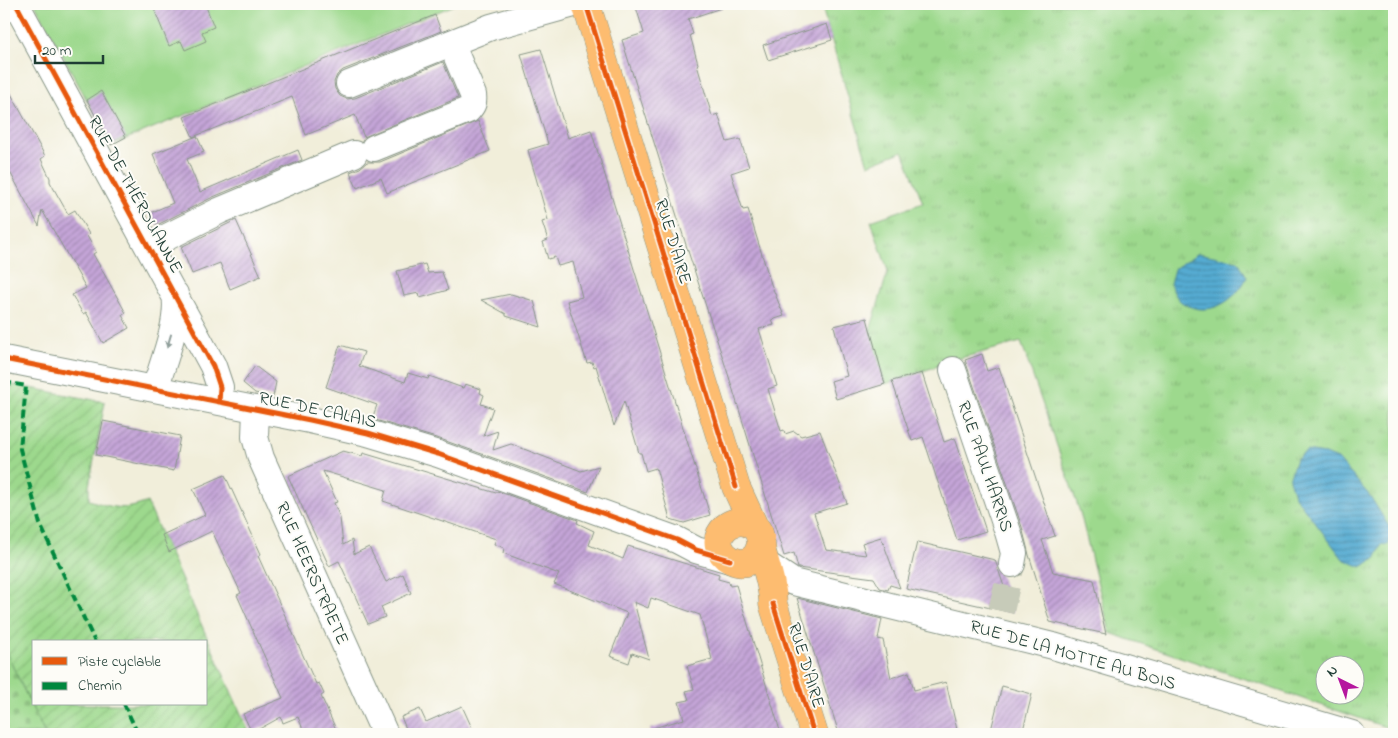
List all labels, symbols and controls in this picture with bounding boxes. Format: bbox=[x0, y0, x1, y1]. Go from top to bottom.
scale bar bbox=[35, 32, 102, 64]
text: 20 m bbox=[42, 40, 72, 62]
street label: RUE DE THÉROUANNE bbox=[80, 111, 188, 279]
street label: RUE D'AIRE bbox=[647, 196, 697, 288]
one-way arrow bbox=[165, 333, 173, 348]
street label: RUE DE CALAIS bbox=[256, 386, 379, 436]
street label: RUE PAUL HARRIS bbox=[950, 398, 1019, 536]
street label: RUE HEERSTRAETE bbox=[268, 498, 354, 650]
street label: RUE DE LA MOTTE AU BOIS bbox=[966, 614, 1178, 698]
street label: RUE D'AIRE bbox=[780, 620, 830, 712]
legend bbox=[32, 640, 208, 706]
text: Piste cyclable bbox=[78, 651, 161, 674]
north arrow bbox=[1316, 656, 1366, 706]
text: N bbox=[1322, 660, 1343, 682]
text: Chemin bbox=[78, 675, 122, 697]

